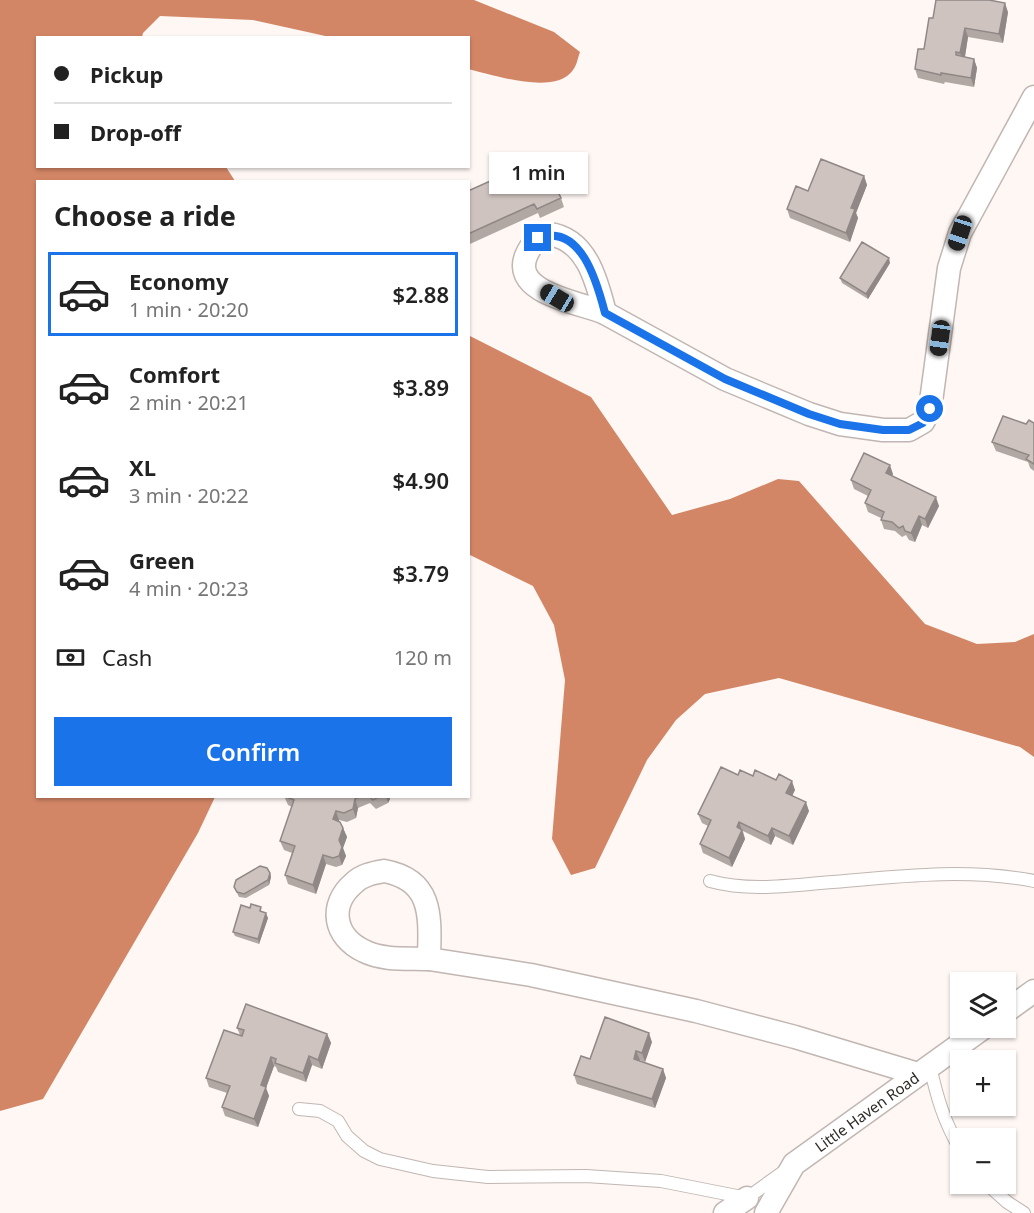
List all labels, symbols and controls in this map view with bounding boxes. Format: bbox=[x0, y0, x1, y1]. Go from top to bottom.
text: Pickup bbox=[90, 59, 163, 89]
text: Drop-off bbox=[90, 117, 181, 147]
callout: 1 min bbox=[488, 151, 588, 193]
text: 1 min bbox=[511, 159, 566, 186]
text: Choose a ride bbox=[54, 197, 236, 234]
car bbox=[946, 213, 974, 253]
route end bbox=[524, 224, 551, 251]
text: Economy bbox=[129, 266, 228, 296]
icon: car bbox=[57, 267, 111, 321]
text: $2.88 bbox=[393, 279, 449, 309]
car bbox=[537, 281, 577, 315]
text: 1 min · 20:20 bbox=[129, 296, 249, 323]
car bbox=[929, 319, 951, 357]
text: Comfort bbox=[129, 359, 220, 389]
icon: car bbox=[57, 360, 111, 414]
text: $3.89 bbox=[393, 372, 449, 402]
text: 2 min · 20:21 bbox=[129, 389, 249, 416]
route start bbox=[916, 395, 943, 422]
text: XL bbox=[129, 452, 156, 482]
icon: car bbox=[57, 453, 111, 507]
text: $4.90 bbox=[393, 465, 449, 495]
text: 3 min · 20:22 bbox=[129, 482, 249, 509]
text: Green bbox=[129, 545, 195, 575]
icon: car bbox=[57, 546, 111, 600]
text: $3.79 bbox=[393, 558, 449, 588]
text: 4 min · 20:23 bbox=[129, 575, 249, 602]
icon: cash bbox=[54, 641, 87, 674]
text: Cash bbox=[102, 642, 152, 672]
text: 120 m bbox=[394, 644, 452, 671]
button: Confirm bbox=[54, 717, 452, 786]
map controls bbox=[950, 972, 1016, 1194]
button: layers bbox=[950, 972, 1016, 1038]
button: + bbox=[950, 1050, 1016, 1116]
street label: Little Haven Road bbox=[811, 1067, 923, 1156]
button: − bbox=[950, 1128, 1016, 1194]

